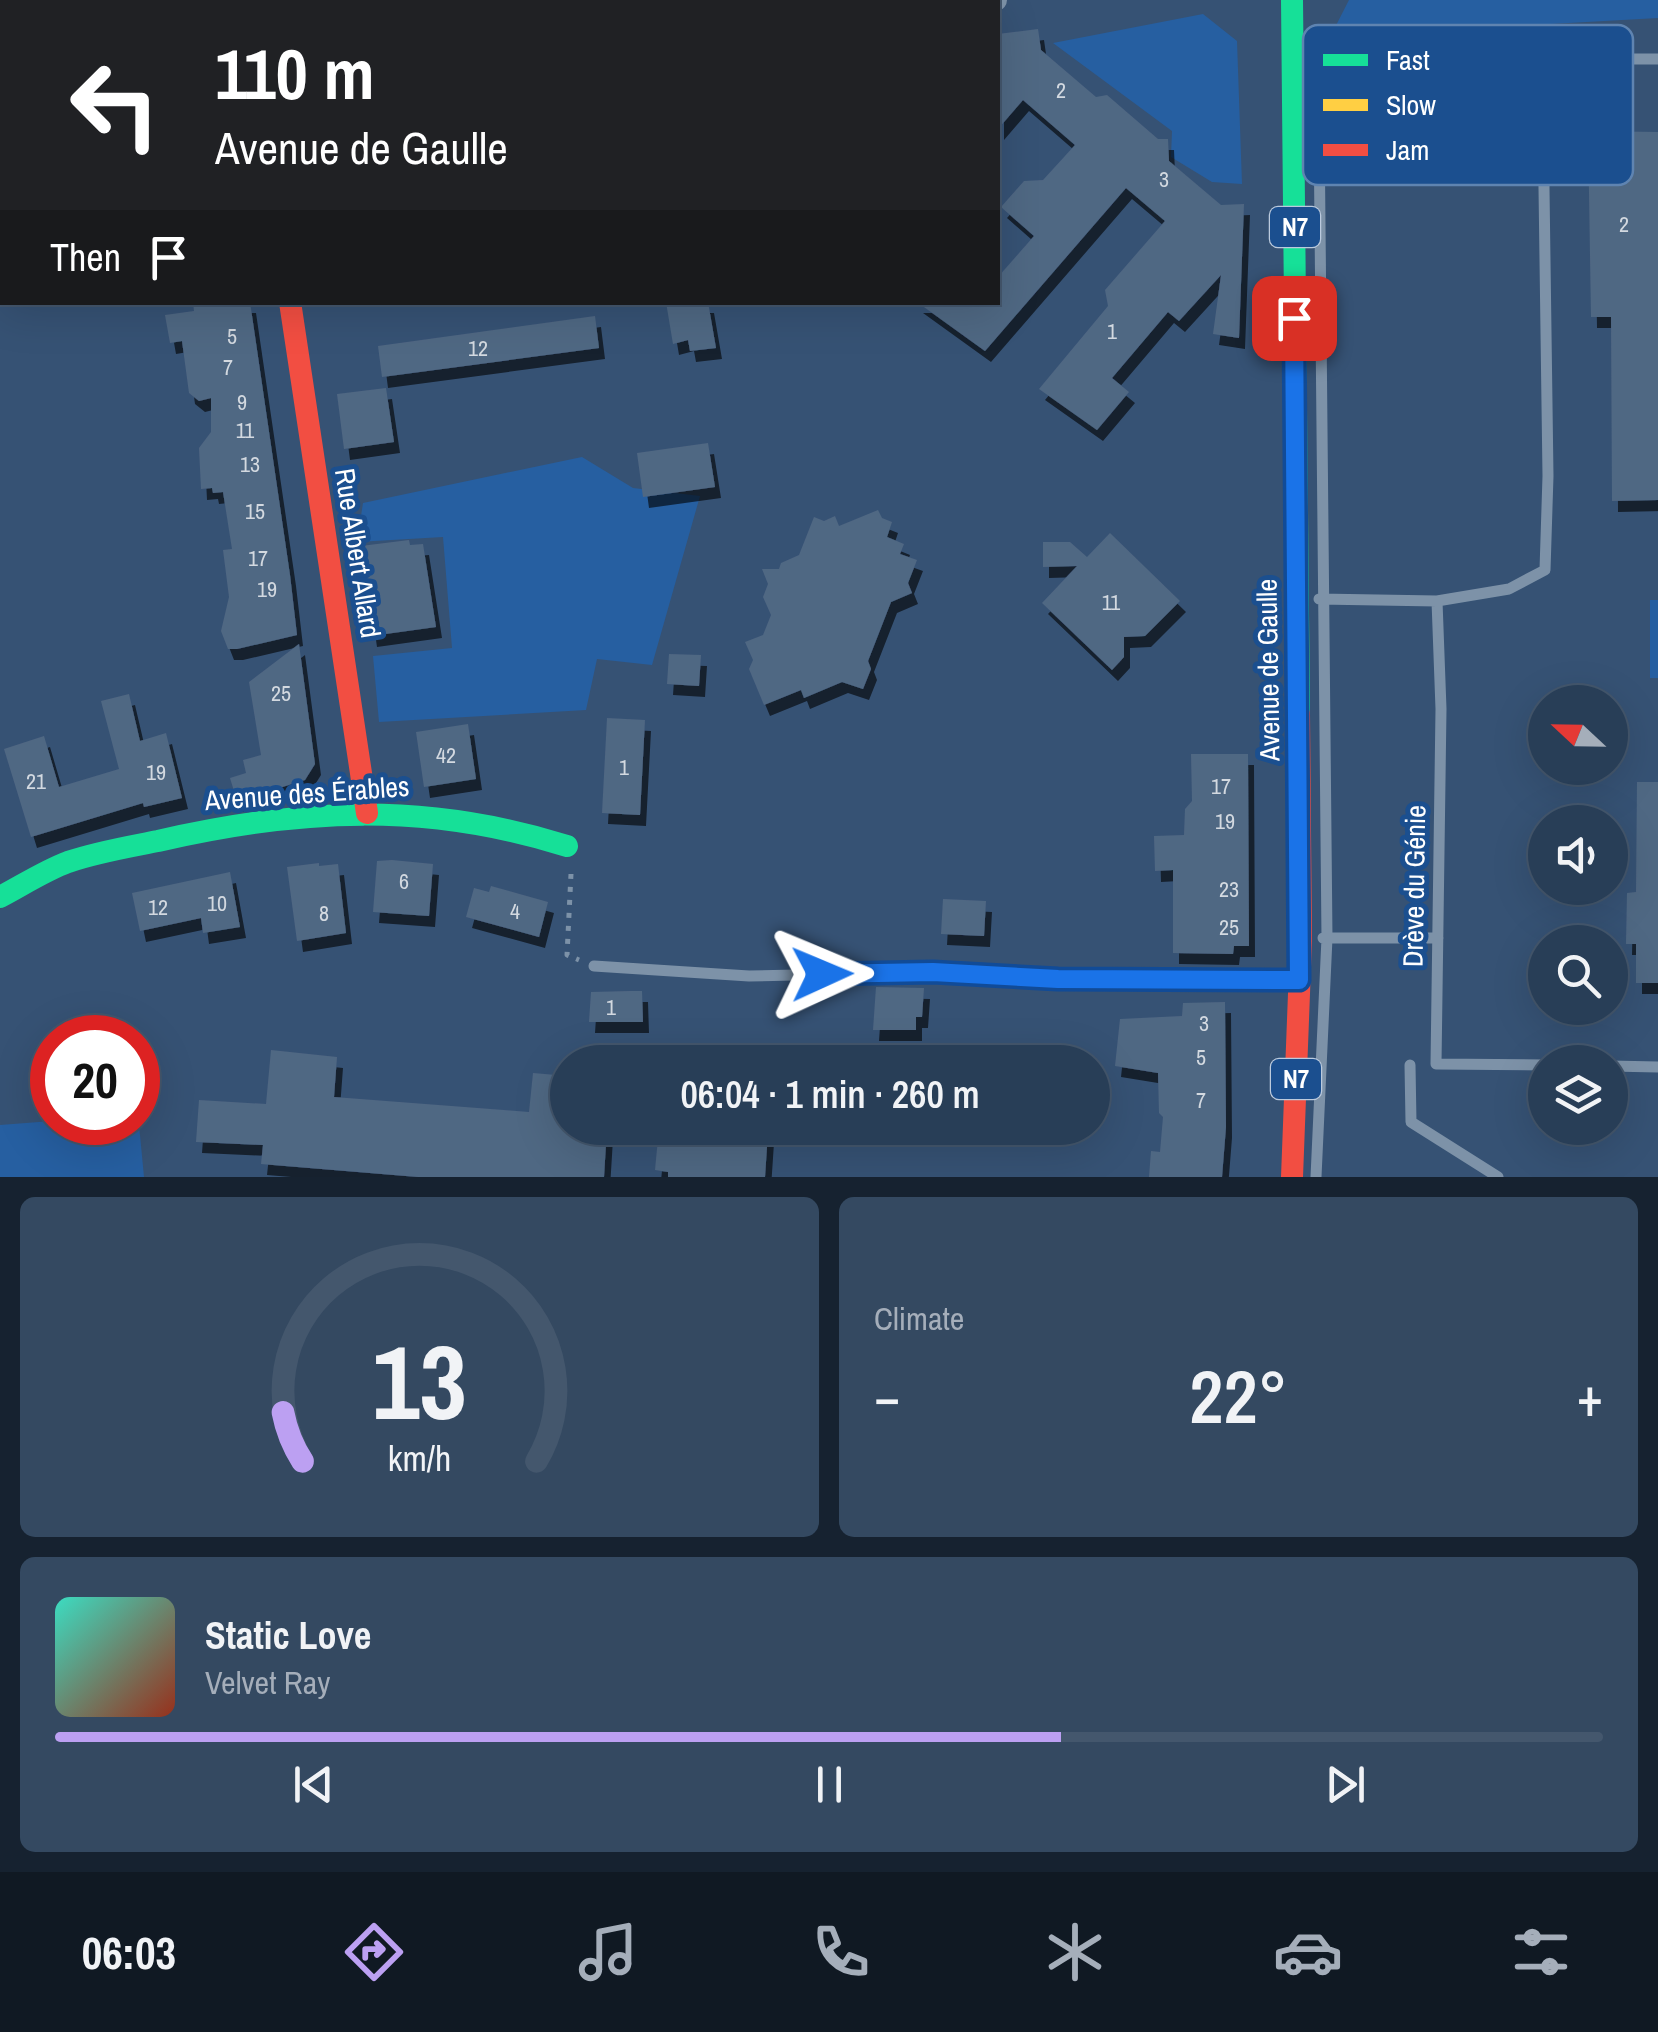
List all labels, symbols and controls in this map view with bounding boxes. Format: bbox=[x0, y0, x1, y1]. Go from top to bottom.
legend bbox=[1303, 25, 1633, 185]
text: 110 m bbox=[215, 27, 375, 121]
icon: left bbox=[50, 40, 180, 170]
text: Fast bbox=[1386, 41, 1430, 79]
house number: 2 bbox=[1056, 75, 1066, 105]
text: Slow bbox=[1386, 86, 1436, 124]
text: Avenue de Gaulle bbox=[215, 117, 508, 178]
text: Jam bbox=[1386, 131, 1429, 169]
house number: 3 bbox=[1159, 164, 1169, 194]
road number: N7 bbox=[1270, 207, 1320, 247]
house number: 2 bbox=[1619, 209, 1629, 239]
icon: arrive bbox=[141, 230, 196, 285]
text: Then bbox=[50, 232, 121, 283]
pin bbox=[1252, 276, 1337, 361]
icon: arrive bbox=[1267, 291, 1322, 346]
house number: 1 bbox=[1107, 316, 1117, 346]
house number: 5 bbox=[227, 321, 237, 351]
house number: 12 bbox=[468, 333, 488, 363]
house number: 7 bbox=[223, 352, 233, 382]
house number: 9 bbox=[237, 387, 247, 417]
house number: 11 bbox=[236, 415, 254, 445]
house number: 13 bbox=[240, 449, 260, 479]
street label: Rue Albert Allard bbox=[326, 466, 390, 640]
house number: 15 bbox=[245, 496, 265, 526]
house number: 17 bbox=[248, 543, 268, 573]
house number: 19 bbox=[257, 574, 277, 604]
street label: Avenue de Gaulle bbox=[1247, 579, 1289, 762]
house number: 11 bbox=[1102, 587, 1120, 617]
house number: 25 bbox=[271, 678, 291, 708]
north arrow bbox=[1528, 685, 1628, 785]
map controls bbox=[1528, 685, 1628, 1145]
house number: 42 bbox=[436, 740, 456, 770]
house number: 1 bbox=[619, 752, 629, 782]
house number: 19 bbox=[146, 757, 166, 787]
house number: 21 bbox=[26, 766, 46, 796]
street label: Avenue des Érables bbox=[202, 767, 411, 819]
house number: 17 bbox=[1211, 771, 1231, 801]
street label: Drève du Génie bbox=[1394, 805, 1434, 967]
button: sound bbox=[1528, 805, 1628, 905]
house number: 19 bbox=[1215, 806, 1235, 836]
house number: 6 bbox=[399, 866, 409, 896]
house number: 23 bbox=[1219, 874, 1239, 904]
house number: 10 bbox=[207, 888, 227, 918]
house number: 12 bbox=[148, 892, 168, 922]
house number: 4 bbox=[510, 896, 520, 926]
house number: 8 bbox=[319, 898, 329, 928]
house number: 25 bbox=[1219, 912, 1239, 942]
position arrow bbox=[770, 922, 874, 1026]
button: search bbox=[1528, 925, 1628, 1025]
house number: 1 bbox=[606, 992, 616, 1022]
house number: 3 bbox=[1199, 1008, 1209, 1038]
speed limit sign: 20 bbox=[30, 1015, 160, 1145]
house number: 5 bbox=[1196, 1042, 1206, 1072]
button: layers bbox=[1528, 1045, 1628, 1145]
road number: N7 bbox=[1271, 1059, 1321, 1099]
text: 06:04 · 1 min · 260 m bbox=[680, 1069, 980, 1120]
house number: 7 bbox=[1196, 1085, 1206, 1115]
text: Climate bbox=[874, 1297, 964, 1340]
text: 13 bbox=[372, 1311, 467, 1451]
text: 22° bbox=[1189, 1345, 1288, 1446]
text: − bbox=[874, 1359, 900, 1433]
text: + bbox=[1577, 1359, 1603, 1433]
text: km/h bbox=[388, 1434, 451, 1482]
text: Static Love bbox=[205, 1610, 371, 1661]
text: Velvet Ray bbox=[205, 1661, 330, 1704]
icon: previous bbox=[286, 1757, 341, 1812]
icon: pause bbox=[802, 1757, 857, 1812]
icon: next bbox=[1318, 1757, 1373, 1812]
icon: directions bbox=[339, 1917, 409, 1987]
icon: music bbox=[573, 1917, 643, 1987]
icon: phone bbox=[806, 1917, 876, 1987]
icon: climate bbox=[1040, 1917, 1110, 1987]
icon: car bbox=[1273, 1917, 1343, 1987]
icon: filters bbox=[1506, 1917, 1576, 1987]
text: 06:03 bbox=[82, 1922, 176, 1983]

